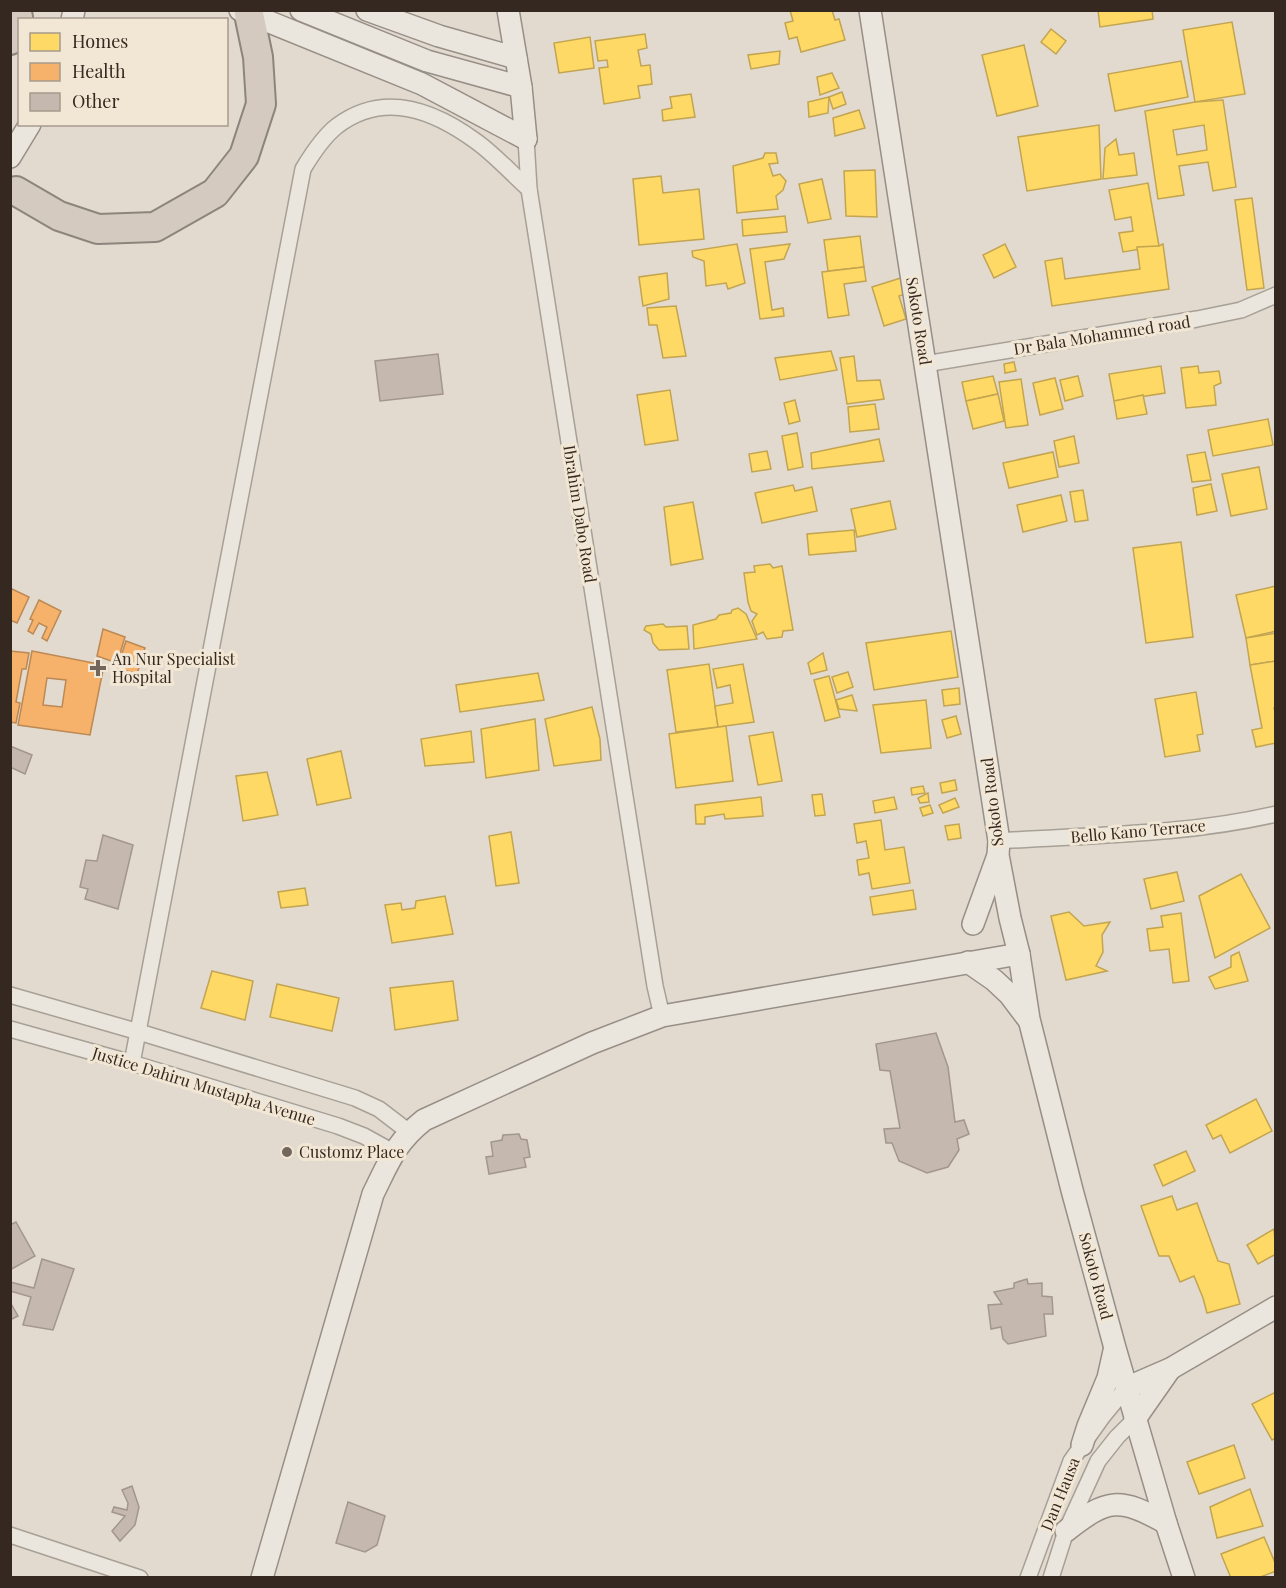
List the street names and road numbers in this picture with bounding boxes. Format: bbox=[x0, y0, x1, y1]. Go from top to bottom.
street label: Sokoto Road bbox=[902, 275, 937, 367]
street label: Dr Bala Mohammed road bbox=[1012, 310, 1192, 359]
street label: Ibrahim Dabo Road bbox=[559, 443, 602, 584]
street label: Sokoto Road bbox=[976, 757, 1007, 848]
street label: Bello Kano Terrace bbox=[1069, 814, 1206, 847]
street label: Justice Dahiru Mustapha Avenue bbox=[89, 1041, 318, 1130]
street label: Sokoto Road bbox=[1075, 1230, 1118, 1322]
street label: Dan Hausa bbox=[1035, 1454, 1084, 1534]

